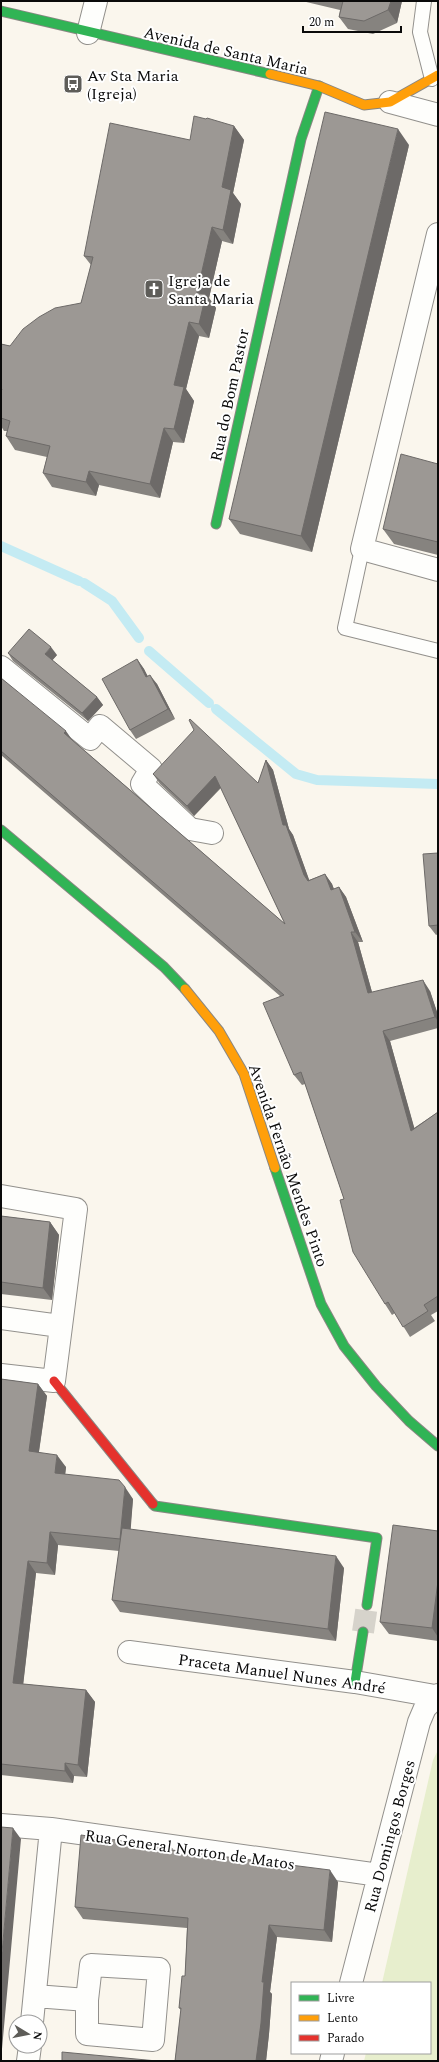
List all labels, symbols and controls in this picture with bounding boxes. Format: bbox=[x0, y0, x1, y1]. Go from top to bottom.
scale bar bbox=[303, 8, 401, 34]
text: 20 m bbox=[309, 13, 334, 32]
street label: Avenida de Santa Maria bbox=[141, 20, 311, 82]
place label: Av Sta Maria (Igreja) bbox=[87, 64, 179, 106]
bus stop icon: Av Sta Maria (Igreja) bbox=[62, 73, 84, 95]
place label: Igreja de Santa Maria bbox=[168, 269, 254, 311]
church icon: Igreja de Santa Maria bbox=[143, 278, 165, 300]
street label: Rua do Bom Pastor bbox=[204, 327, 256, 464]
street label: Avenida Fernão Mendes Pinto bbox=[242, 1060, 334, 1270]
street label: Praceta Manuel Nunes André bbox=[177, 1648, 387, 1700]
street label: Rua Domingos Borges bbox=[358, 1757, 422, 1915]
street label: Rua General Norton de Matos bbox=[83, 1823, 296, 1877]
legend bbox=[291, 1982, 431, 2054]
text: Livre bbox=[327, 1989, 355, 2008]
text: Lento bbox=[327, 2009, 358, 2028]
north arrow bbox=[8, 2014, 48, 2054]
text: Parado bbox=[327, 2029, 364, 2048]
text: N bbox=[28, 2030, 47, 2042]

